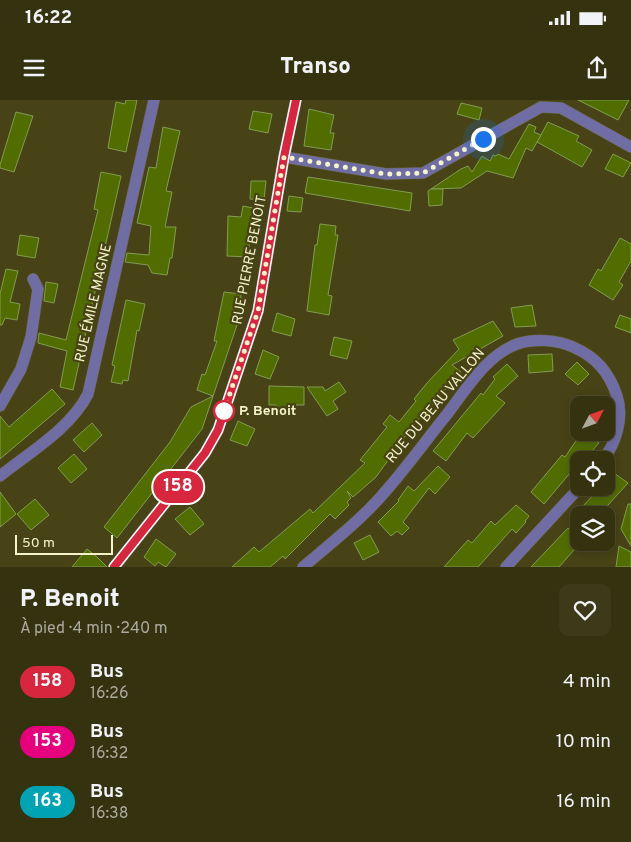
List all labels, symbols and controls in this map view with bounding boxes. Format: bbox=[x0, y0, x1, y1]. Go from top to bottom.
text: 16:22 bbox=[25, 6, 72, 30]
icon: menu bbox=[20, 54, 48, 82]
text: Transo bbox=[280, 54, 351, 81]
icon: share bbox=[583, 54, 611, 82]
your location bbox=[471, 127, 496, 152]
street label: RUE PIERRE BENOIT bbox=[229, 194, 271, 326]
street label: RUE ÉMILE MAGNE bbox=[71, 242, 116, 364]
street label: RUE DU BEAU VALLON bbox=[383, 345, 489, 467]
north arrow bbox=[570, 396, 615, 441]
map controls bbox=[570, 396, 615, 551]
marker: P. Benoit bbox=[213, 400, 235, 422]
place label: P. Benoit bbox=[239, 403, 296, 420]
button: locate bbox=[570, 451, 615, 496]
line badge: 158 bbox=[149, 471, 207, 503]
text: 158 bbox=[163, 475, 193, 498]
button: layers bbox=[570, 506, 615, 551]
scale bar bbox=[15, 532, 112, 555]
text: 50 m bbox=[22, 535, 55, 552]
button: heart bbox=[559, 584, 611, 636]
text: P. Benoit bbox=[20, 585, 120, 615]
text: À pied · 4 min · 240 m bbox=[20, 619, 168, 639]
text: Bus bbox=[90, 660, 124, 684]
text: 158 bbox=[33, 670, 62, 693]
text: 4 min bbox=[563, 670, 611, 694]
text: 16:26 bbox=[90, 684, 128, 704]
text: Bus bbox=[90, 720, 124, 744]
text: 153 bbox=[33, 730, 62, 753]
text: 10 min bbox=[556, 730, 611, 754]
text: 16:32 bbox=[90, 744, 128, 764]
text: Bus bbox=[90, 780, 124, 804]
text: 163 bbox=[33, 790, 62, 813]
text: 16 min bbox=[556, 790, 611, 814]
text: 16:38 bbox=[90, 804, 129, 824]

